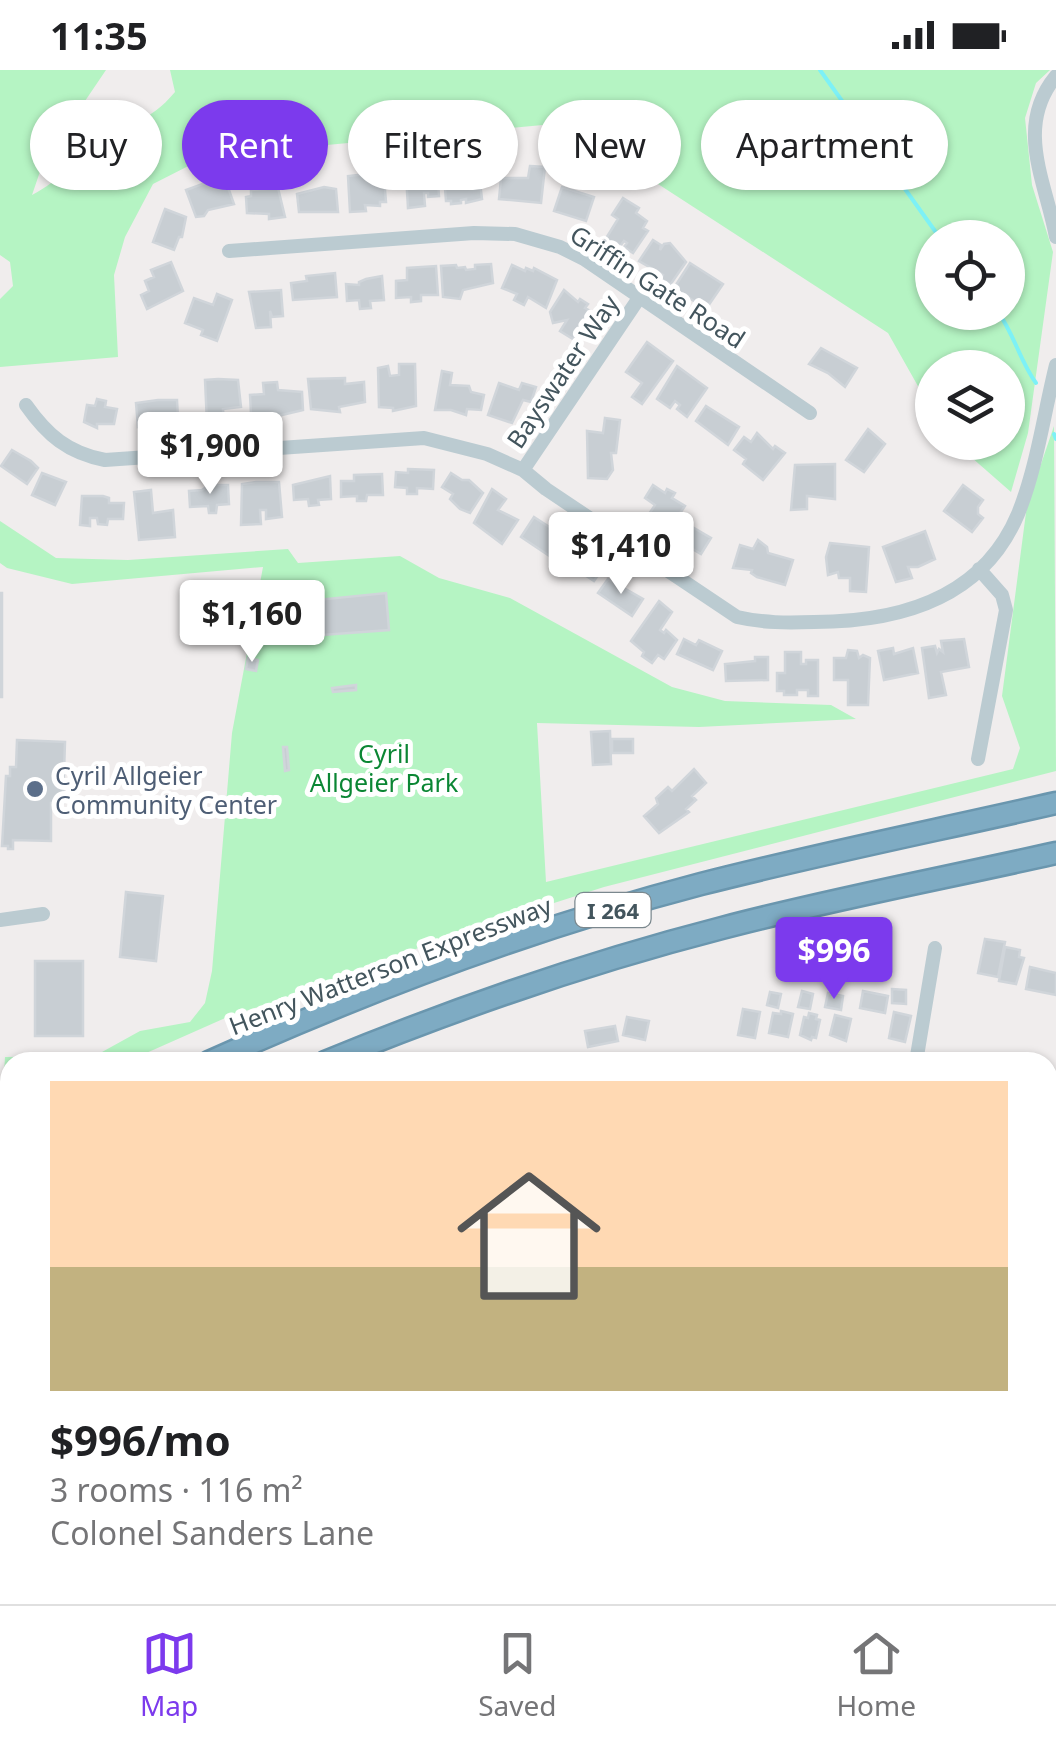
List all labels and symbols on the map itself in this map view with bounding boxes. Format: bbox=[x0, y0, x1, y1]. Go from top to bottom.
street label: Griffin Gate Road bbox=[564, 217, 752, 355]
street label: Bayswater Way bbox=[498, 287, 626, 454]
pin: $1,900 bbox=[129, 412, 291, 497]
pin: $1,410 bbox=[540, 512, 702, 597]
pin: $1,160 bbox=[171, 580, 333, 665]
park label: Cyril Allgeier Park bbox=[310, 736, 459, 799]
place label: Cyril Allgeier Community Center bbox=[55, 758, 277, 821]
marker: Cyril Allgeier Community Center bbox=[24, 778, 46, 800]
street label: Henry Watterson Expressway bbox=[224, 888, 556, 1042]
road number: I 264 bbox=[576, 893, 650, 927]
pin: $996 bbox=[775, 917, 893, 1002]

